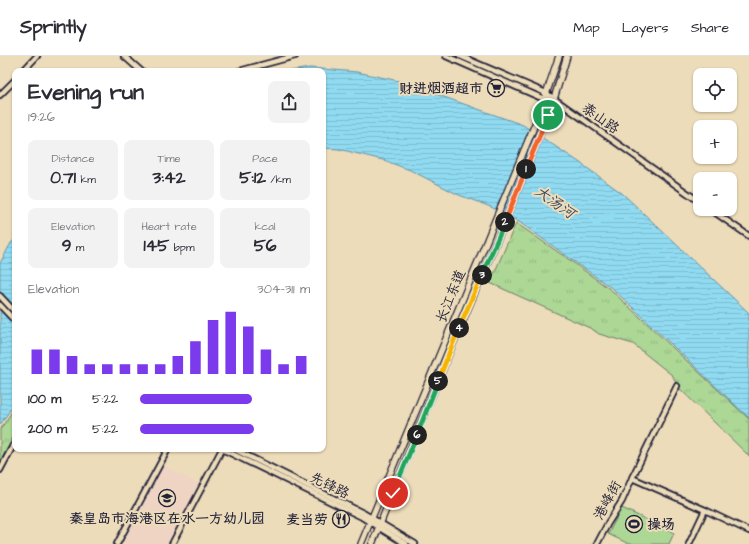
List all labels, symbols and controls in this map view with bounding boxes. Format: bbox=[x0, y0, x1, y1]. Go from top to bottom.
text: Sprintly bbox=[20, 14, 87, 41]
text: Map bbox=[573, 18, 600, 38]
text: Layers bbox=[622, 18, 669, 38]
text: Share bbox=[691, 18, 729, 38]
map controls bbox=[693, 68, 737, 216]
button: locate bbox=[693, 68, 737, 112]
text: Evening run bbox=[28, 77, 144, 108]
supermarket icon: 财进烟酒超市 bbox=[486, 78, 506, 98]
place label: 财进烟酒超市 bbox=[399, 79, 483, 99]
button: share bbox=[268, 81, 310, 123]
pin bbox=[531, 98, 565, 132]
street label: 泰山路 bbox=[577, 99, 623, 139]
icon: arrive bbox=[537, 104, 559, 126]
text: 19:26 bbox=[28, 108, 55, 126]
button: + bbox=[693, 120, 737, 164]
text: Distance bbox=[52, 151, 94, 166]
text: Time bbox=[157, 151, 181, 166]
text: Pace bbox=[252, 151, 278, 166]
pin: 1 bbox=[516, 159, 536, 179]
text: 1 bbox=[525, 161, 527, 176]
text: 0.71 bbox=[50, 166, 76, 190]
text: 3:42 bbox=[153, 166, 185, 190]
text: 5:12 bbox=[239, 166, 266, 190]
text: km bbox=[76, 172, 96, 187]
text: /km bbox=[266, 172, 291, 187]
button: − bbox=[693, 172, 737, 216]
water label: 大汤河 bbox=[530, 181, 582, 226]
pin: 2 bbox=[495, 212, 515, 232]
text: 2 bbox=[502, 214, 508, 229]
text: Elevation bbox=[51, 219, 95, 234]
text: Heart rate bbox=[141, 219, 197, 234]
text: kcal bbox=[254, 219, 276, 234]
text: 9 bbox=[62, 234, 71, 258]
text: 145 bbox=[143, 234, 169, 258]
text: 56 bbox=[254, 234, 276, 258]
text: m bbox=[71, 240, 84, 255]
text: bpm bbox=[169, 240, 195, 255]
pin: 3 bbox=[472, 265, 492, 285]
street label: 长江东道 bbox=[431, 267, 471, 326]
text: 3 bbox=[479, 267, 485, 282]
text: Elevation bbox=[28, 280, 79, 298]
text: 304–311 m bbox=[257, 280, 310, 298]
pin: 4 bbox=[449, 318, 469, 338]
text: 4 bbox=[455, 320, 463, 335]
pin: 5 bbox=[428, 371, 448, 391]
text: 5 bbox=[434, 373, 442, 388]
text: 100 m bbox=[28, 390, 61, 408]
text: 5:22 bbox=[92, 390, 118, 408]
text: 200 m bbox=[28, 420, 67, 438]
text: 5:22 bbox=[92, 420, 118, 438]
pin: 6 bbox=[407, 425, 427, 445]
text: 6 bbox=[414, 427, 420, 442]
street label: 先锋路 bbox=[306, 468, 353, 504]
pin bbox=[376, 476, 410, 510]
street label: 港峰街 bbox=[589, 477, 627, 524]
icon: check bbox=[382, 482, 404, 504]
school or university icon: 秦皇岛市海港区在水一方幼儿园 bbox=[157, 488, 177, 508]
place label: 秦皇岛市海港区在水一方幼儿园 bbox=[69, 509, 265, 529]
restaurant icon: 麦当劳 bbox=[331, 509, 351, 529]
place label: 麦当劳 bbox=[286, 510, 328, 530]
sports icon: 操场 bbox=[624, 514, 644, 534]
place label: 操场 bbox=[647, 515, 675, 535]

